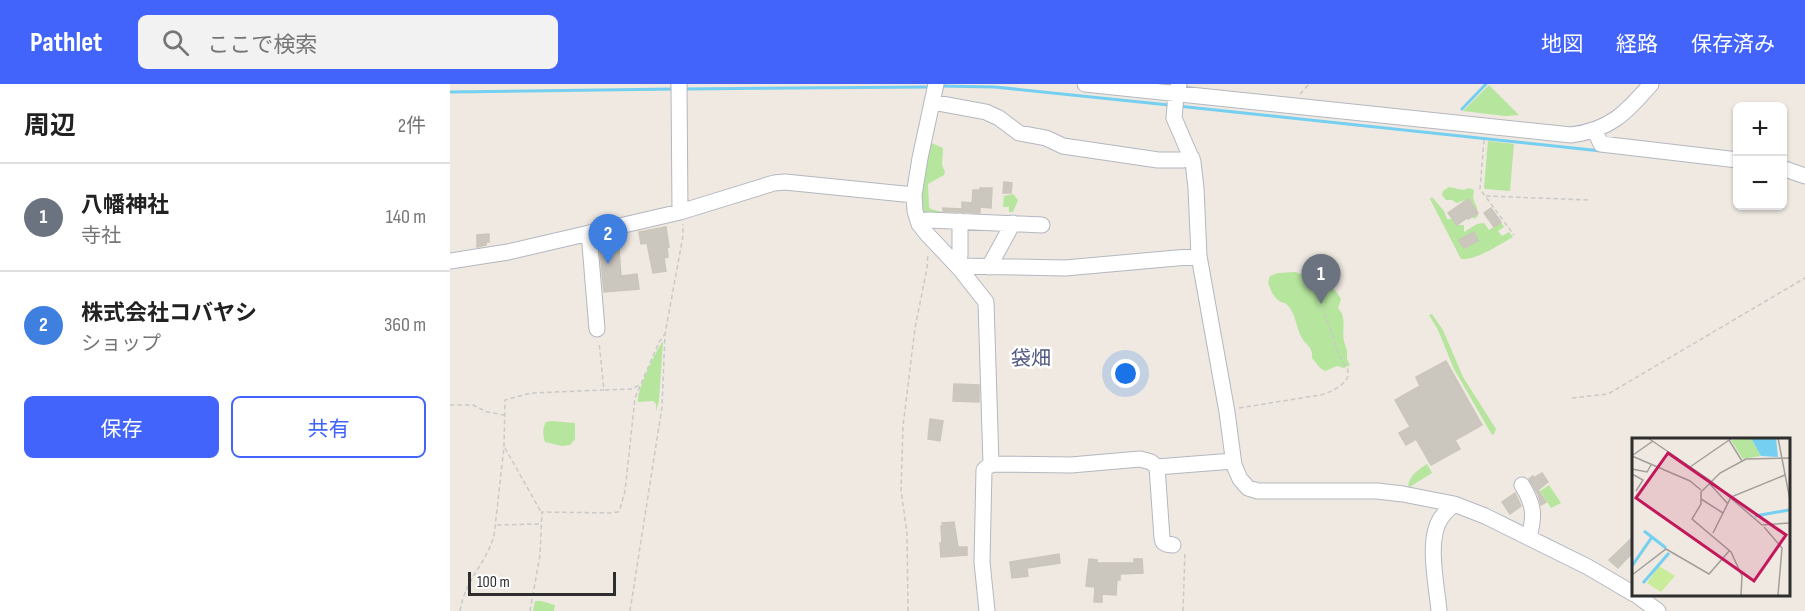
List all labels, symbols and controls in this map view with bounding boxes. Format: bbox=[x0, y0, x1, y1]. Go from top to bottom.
search box bbox=[138, 15, 558, 69]
text: Pathlet bbox=[30, 26, 102, 59]
icon: search bbox=[159, 26, 192, 59]
text: ここで検索 bbox=[207, 32, 317, 59]
text: 地図 bbox=[1541, 32, 1583, 57]
text: 経路 bbox=[1616, 32, 1658, 57]
text: 保存済み bbox=[1691, 32, 1775, 57]
map controls bbox=[1733, 102, 1787, 210]
button: + bbox=[1733, 102, 1787, 156]
text: 周辺 bbox=[24, 111, 76, 142]
text: 2件 bbox=[398, 114, 426, 138]
button: − bbox=[1733, 156, 1787, 210]
text: 八幡神社 bbox=[81, 192, 169, 219]
text: 1 bbox=[40, 205, 47, 229]
text: 140 m bbox=[386, 205, 426, 229]
pin: 2 bbox=[588, 214, 628, 264]
text: 寺社 bbox=[81, 224, 121, 248]
pin: 1 bbox=[1302, 254, 1340, 304]
text: 株式会社コバヤシ bbox=[81, 300, 257, 327]
text: 2 bbox=[39, 313, 48, 337]
text: 360 m bbox=[384, 313, 426, 337]
text: ショップ bbox=[81, 332, 161, 356]
district label: 袋畑 bbox=[1011, 347, 1051, 371]
your location bbox=[1111, 359, 1140, 388]
button: 保存 bbox=[24, 396, 219, 458]
button: 共有 bbox=[231, 396, 426, 458]
inset map bbox=[1632, 438, 1790, 596]
scale bar bbox=[468, 569, 616, 596]
text: 100 m bbox=[477, 573, 510, 592]

